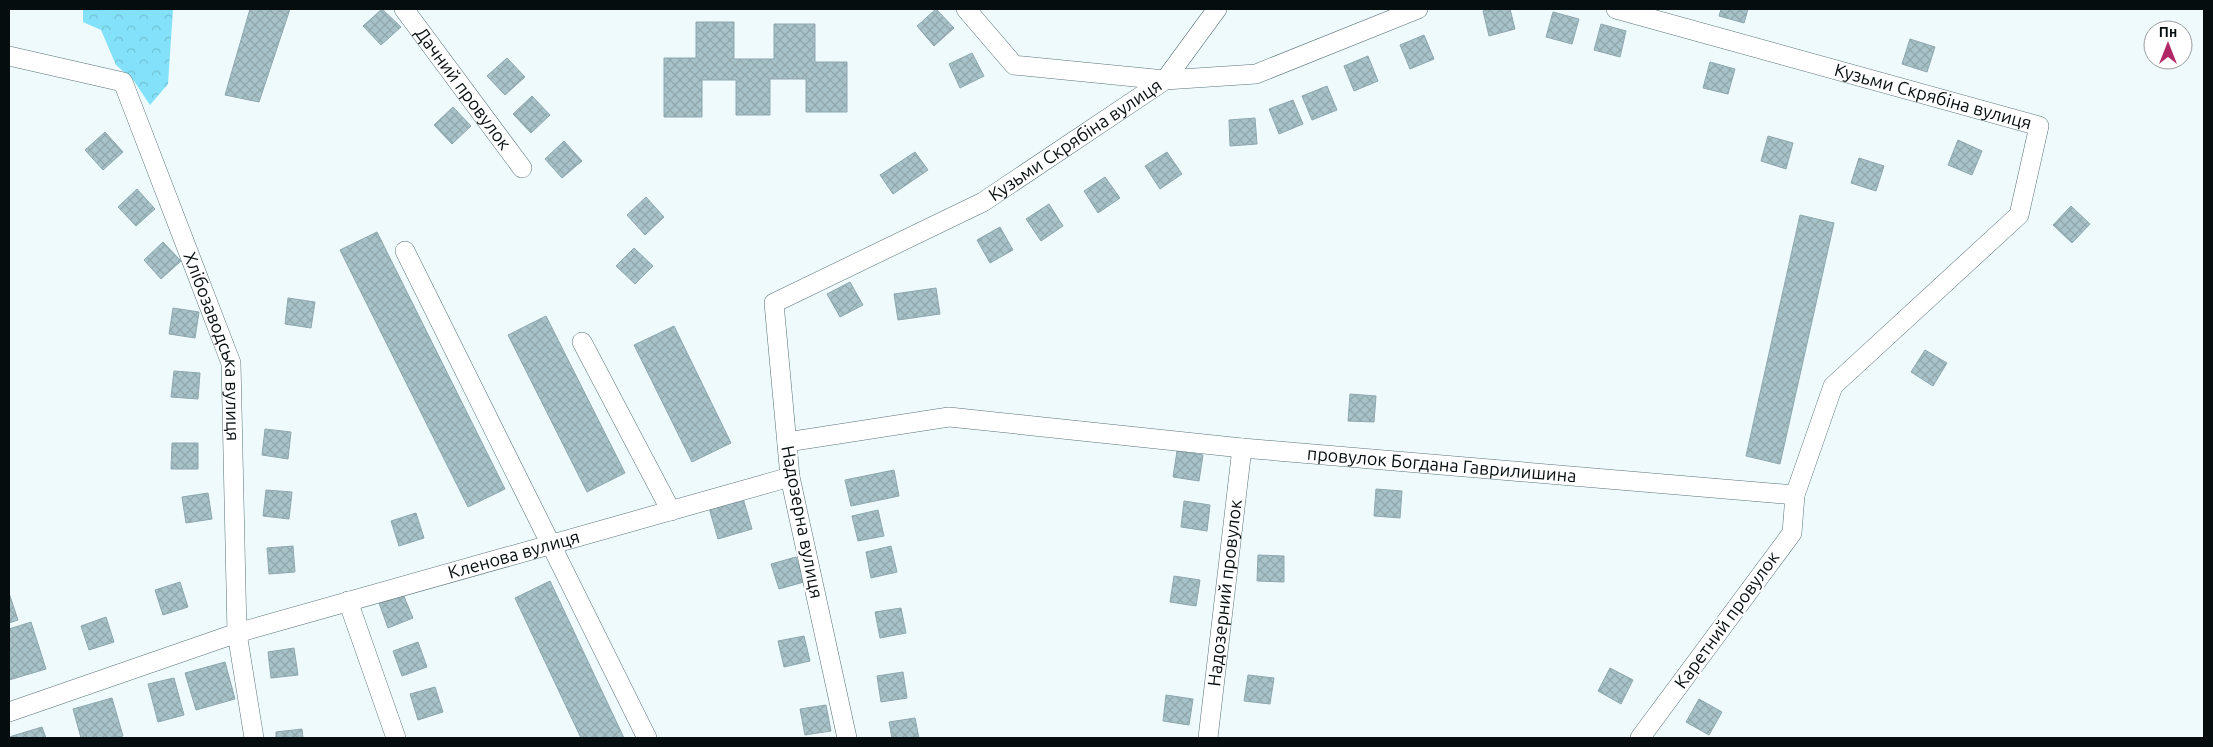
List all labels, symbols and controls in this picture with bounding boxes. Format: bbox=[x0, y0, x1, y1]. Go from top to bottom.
north arrow bbox=[2143, 20, 2193, 70]
street label: Дачний провулок bbox=[412, 23, 516, 153]
text: Пн bbox=[2159, 24, 2177, 40]
street label: Кузьми Скрябіна вулиця bbox=[1832, 59, 2034, 133]
street label: Кузьми Скрябіна вулиця bbox=[984, 74, 1165, 204]
street label: Хлібозаводська вулиця bbox=[180, 249, 244, 441]
street label: провулок Богдана Гаврилишина bbox=[1306, 443, 1577, 485]
street label: Надозерна вулиця bbox=[778, 444, 828, 600]
street label: Надозерний провулок bbox=[1203, 498, 1245, 687]
street label: Кленова вулиця bbox=[446, 526, 582, 582]
street label: Каретний провулок bbox=[1670, 547, 1783, 692]

